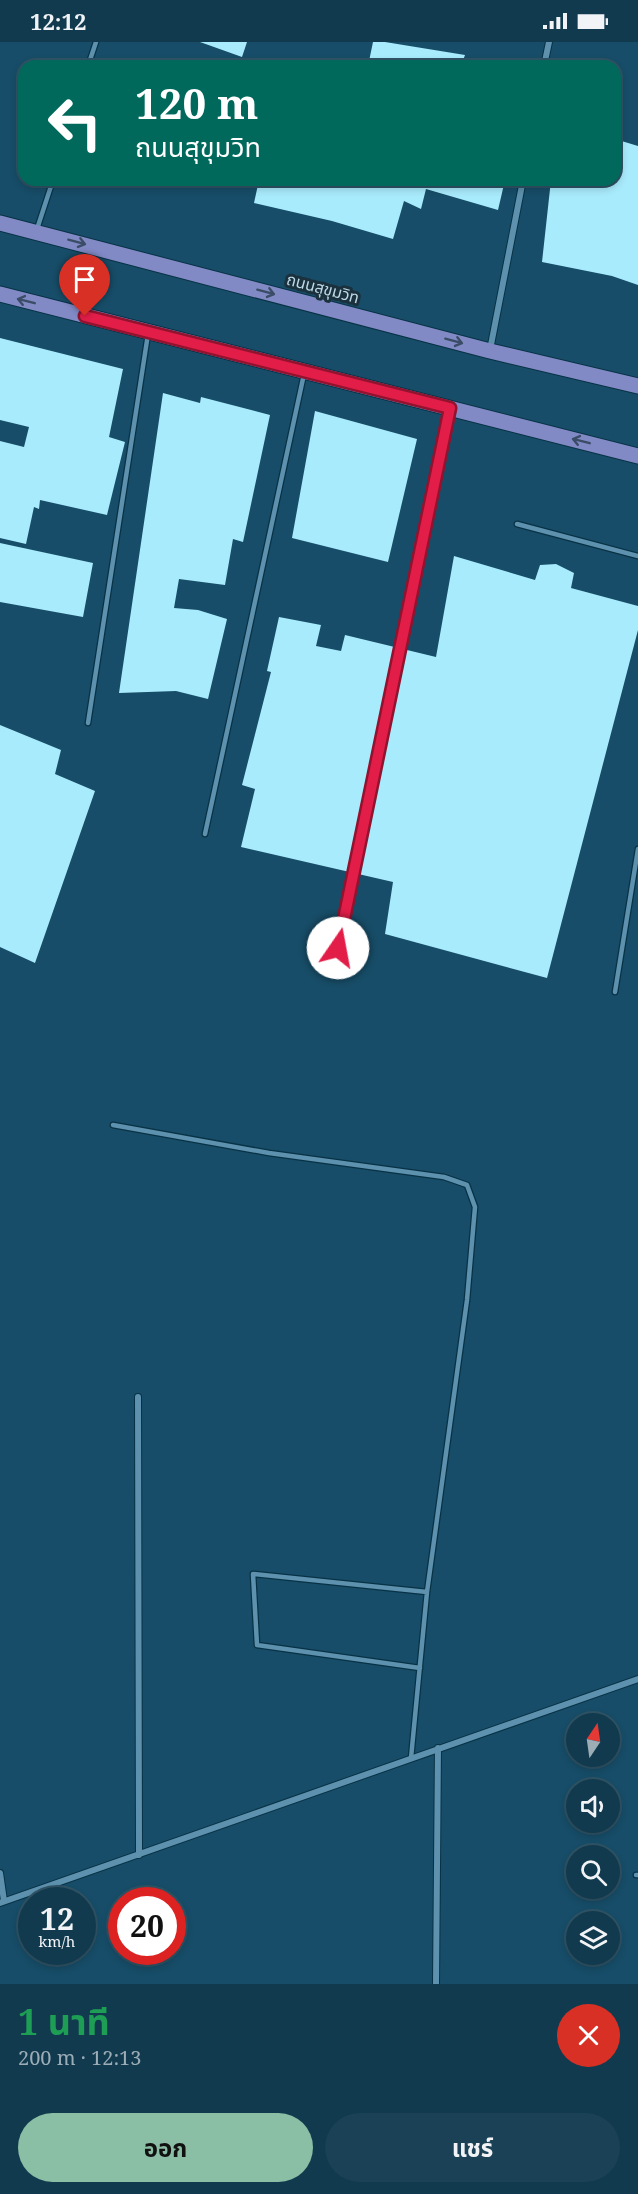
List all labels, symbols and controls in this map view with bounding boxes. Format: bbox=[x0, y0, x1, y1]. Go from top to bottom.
text: 12:12 bbox=[30, 6, 86, 36]
text: 120 m bbox=[135, 74, 259, 131]
icon: left bbox=[36, 84, 114, 162]
text: ถนนสุขุมวิท bbox=[135, 128, 261, 165]
one-way arrow bbox=[67, 237, 86, 248]
pin bbox=[59, 254, 110, 316]
icon: arrive bbox=[68, 263, 101, 296]
street label: ถนนสุขุมวิท bbox=[284, 268, 362, 308]
one-way arrow bbox=[256, 286, 275, 298]
one-way arrow bbox=[17, 294, 36, 306]
one-way arrow bbox=[444, 336, 463, 348]
one-way arrow bbox=[572, 435, 591, 447]
position arrow bbox=[306, 916, 370, 980]
north arrow bbox=[566, 1713, 620, 1767]
map controls bbox=[566, 1713, 620, 1965]
button: sound bbox=[566, 1779, 620, 1833]
button: search bbox=[566, 1845, 620, 1899]
speed limit sign: 20 bbox=[108, 1887, 186, 1965]
text: 12 bbox=[40, 1898, 74, 1939]
button: layers bbox=[566, 1911, 620, 1965]
text: km/h bbox=[39, 1931, 75, 1951]
text: 1 นาที bbox=[18, 1997, 110, 2046]
button: close bbox=[557, 2004, 620, 2067]
text: 200 m · 12:13 bbox=[18, 2044, 141, 2071]
button: ออก bbox=[18, 2113, 313, 2182]
button: แชร์ bbox=[325, 2113, 620, 2182]

